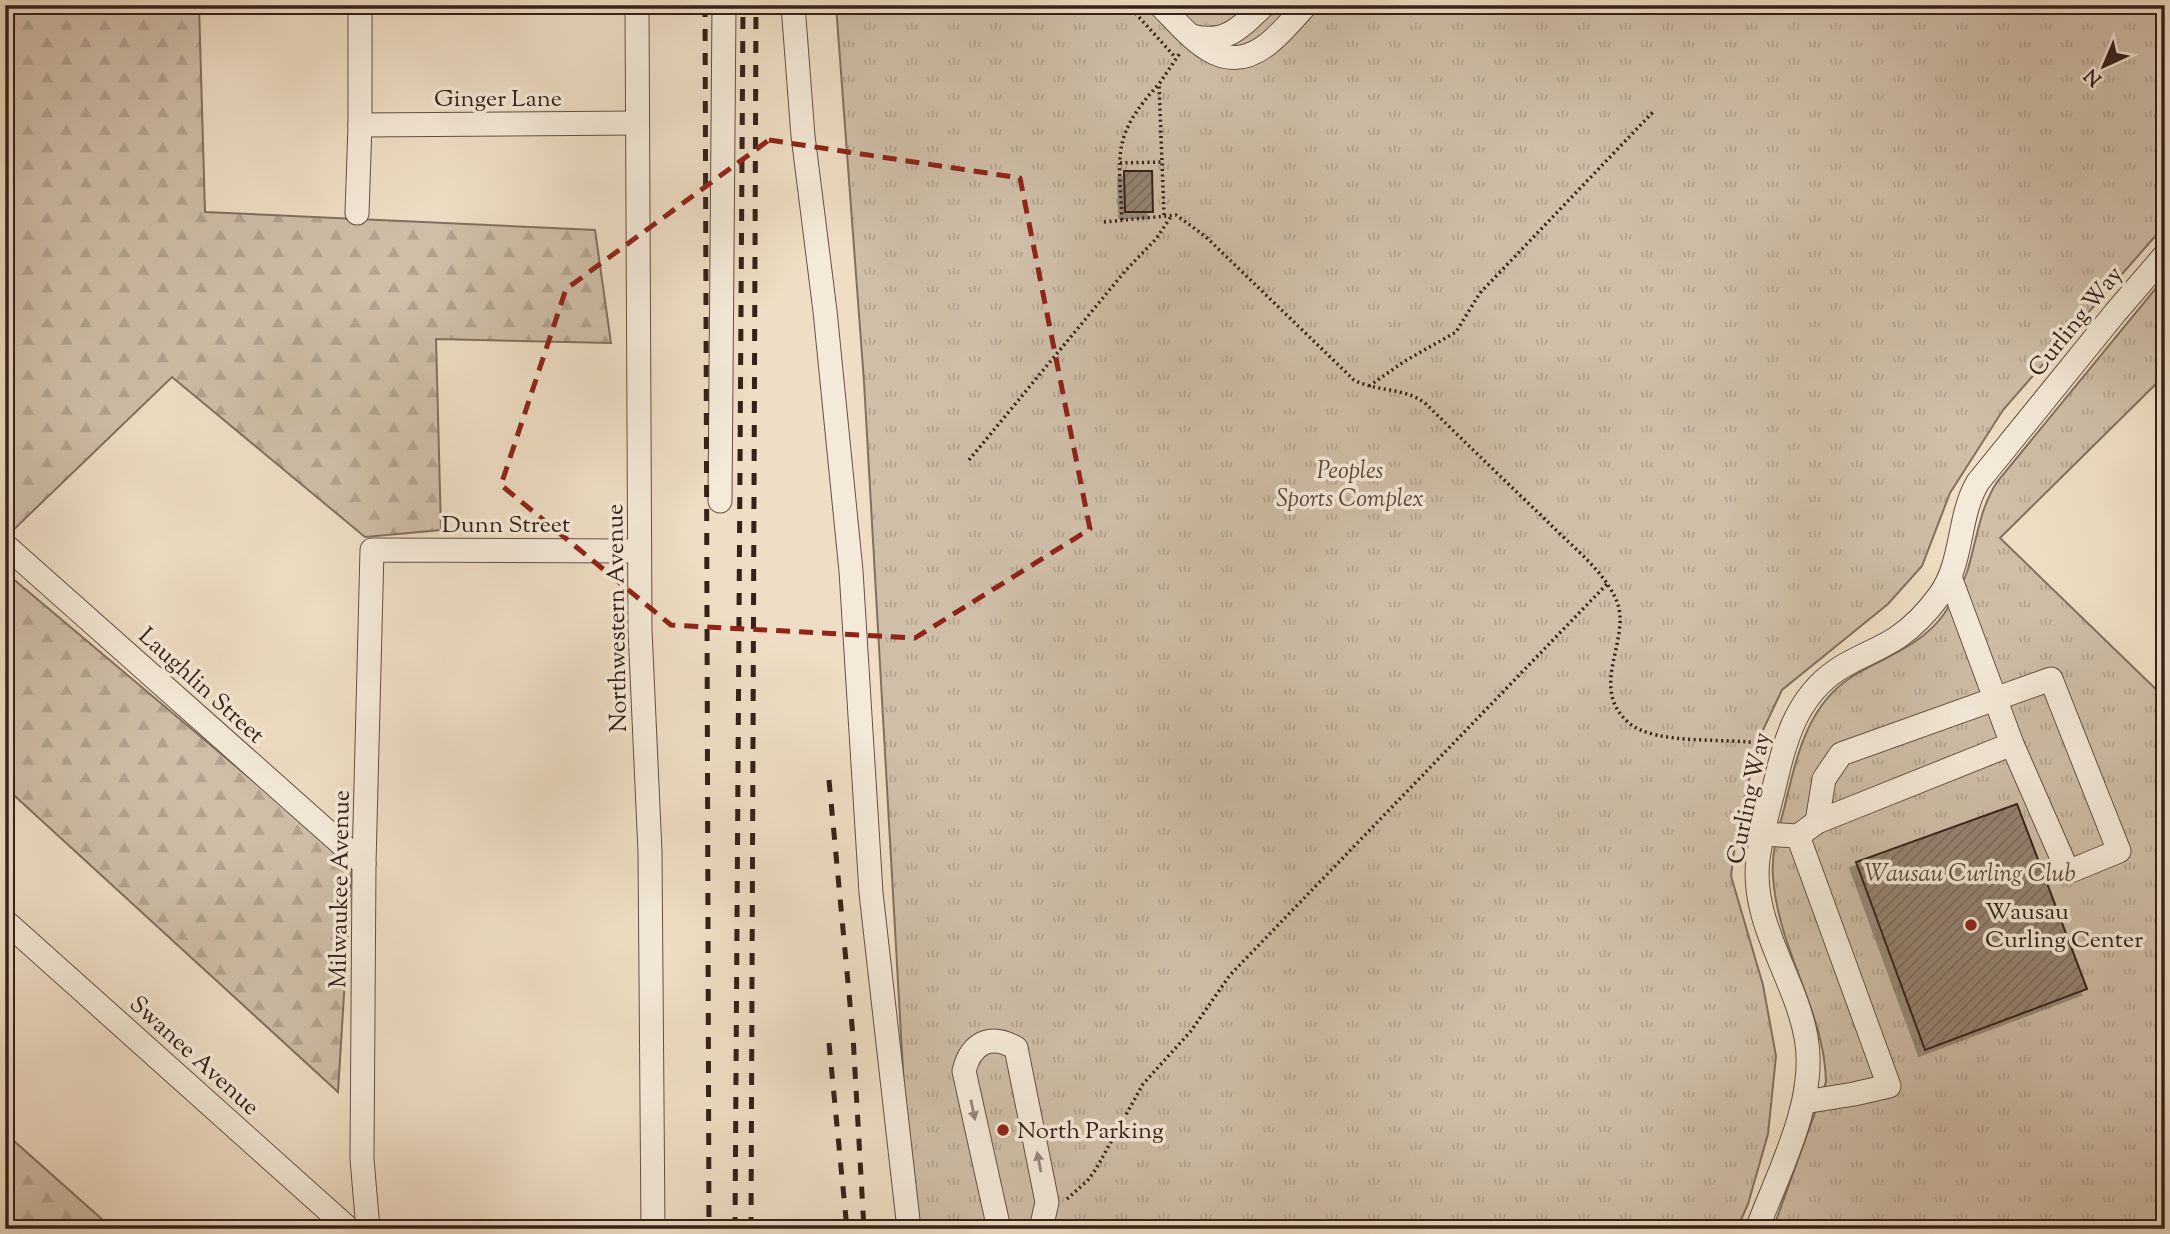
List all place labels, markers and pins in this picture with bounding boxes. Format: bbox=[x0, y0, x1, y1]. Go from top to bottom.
place label: Wausau Curling Center bbox=[1985, 896, 2143, 958]
marker: Wausau Curling Center bbox=[1963, 917, 1979, 933]
place label: North Parking bbox=[1017, 1115, 1164, 1149]
marker: North Parking bbox=[995, 1122, 1011, 1138]

